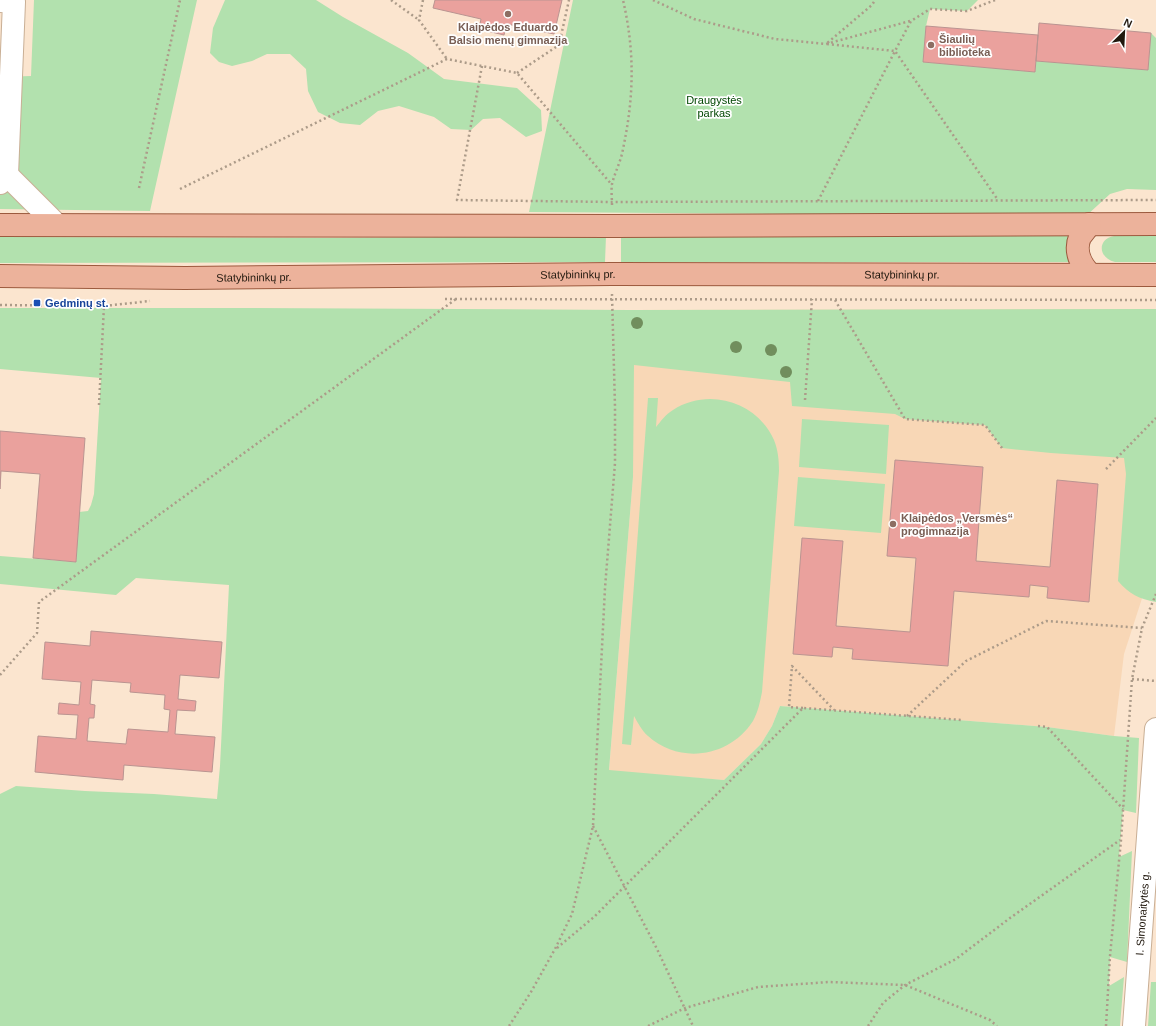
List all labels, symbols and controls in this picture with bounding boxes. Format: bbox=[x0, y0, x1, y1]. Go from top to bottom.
marker: Klaipėdos Eduardo Balsio menų gimnazija bbox=[503, 9, 513, 19]
north arrow bbox=[1104, 12, 1144, 52]
text: N bbox=[1122, 16, 1134, 30]
place label: Klaipėdos Eduardo Balsio menų gimnazija bbox=[449, 21, 568, 46]
place label: Šiaulių biblioteka bbox=[939, 33, 991, 58]
marker: Šiaulių biblioteka bbox=[926, 40, 936, 50]
park label: Draugystės parkas bbox=[686, 94, 742, 119]
street label: Statybininkų pr. bbox=[540, 268, 616, 281]
street label: Statybininkų pr. bbox=[864, 268, 940, 281]
street label: Statybininkų pr. bbox=[216, 271, 292, 284]
place label: Gedminų st. bbox=[45, 297, 109, 309]
marker: Gedminų st. bbox=[32, 298, 42, 308]
place label: Klaipėdos „Versmės“ progimnazija bbox=[901, 512, 1013, 537]
marker: Klaipėdos „Versmės“ progimnazija bbox=[888, 519, 898, 529]
street label: I. Simonaitytės g. bbox=[1133, 871, 1151, 956]

